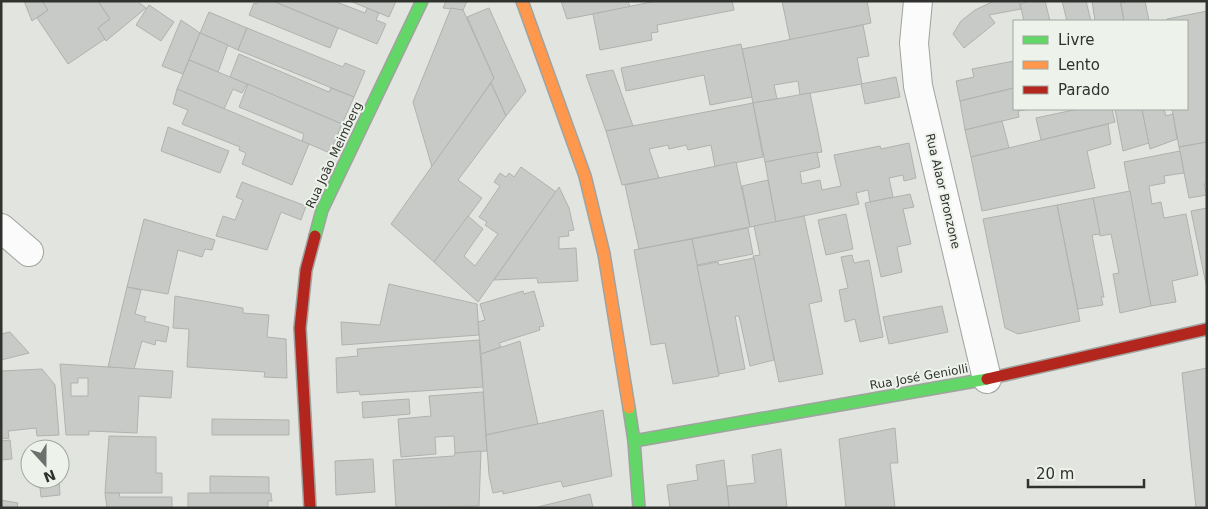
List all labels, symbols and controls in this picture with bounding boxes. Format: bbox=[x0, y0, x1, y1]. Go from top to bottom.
legend bbox=[1013, 20, 1188, 110]
text: Livre bbox=[1058, 31, 1094, 49]
text: Lento bbox=[1058, 56, 1100, 74]
text: Parado bbox=[1058, 81, 1110, 99]
street label: Rua João Meimberg bbox=[303, 99, 365, 211]
street label: Rua Alaor Bronzone bbox=[923, 132, 963, 250]
street label: Rua José Geniolli bbox=[869, 361, 969, 393]
north arrow bbox=[20, 439, 70, 489]
scale bar bbox=[1028, 456, 1144, 488]
text: 20 m bbox=[1036, 465, 1074, 483]
text: N bbox=[41, 467, 58, 486]

